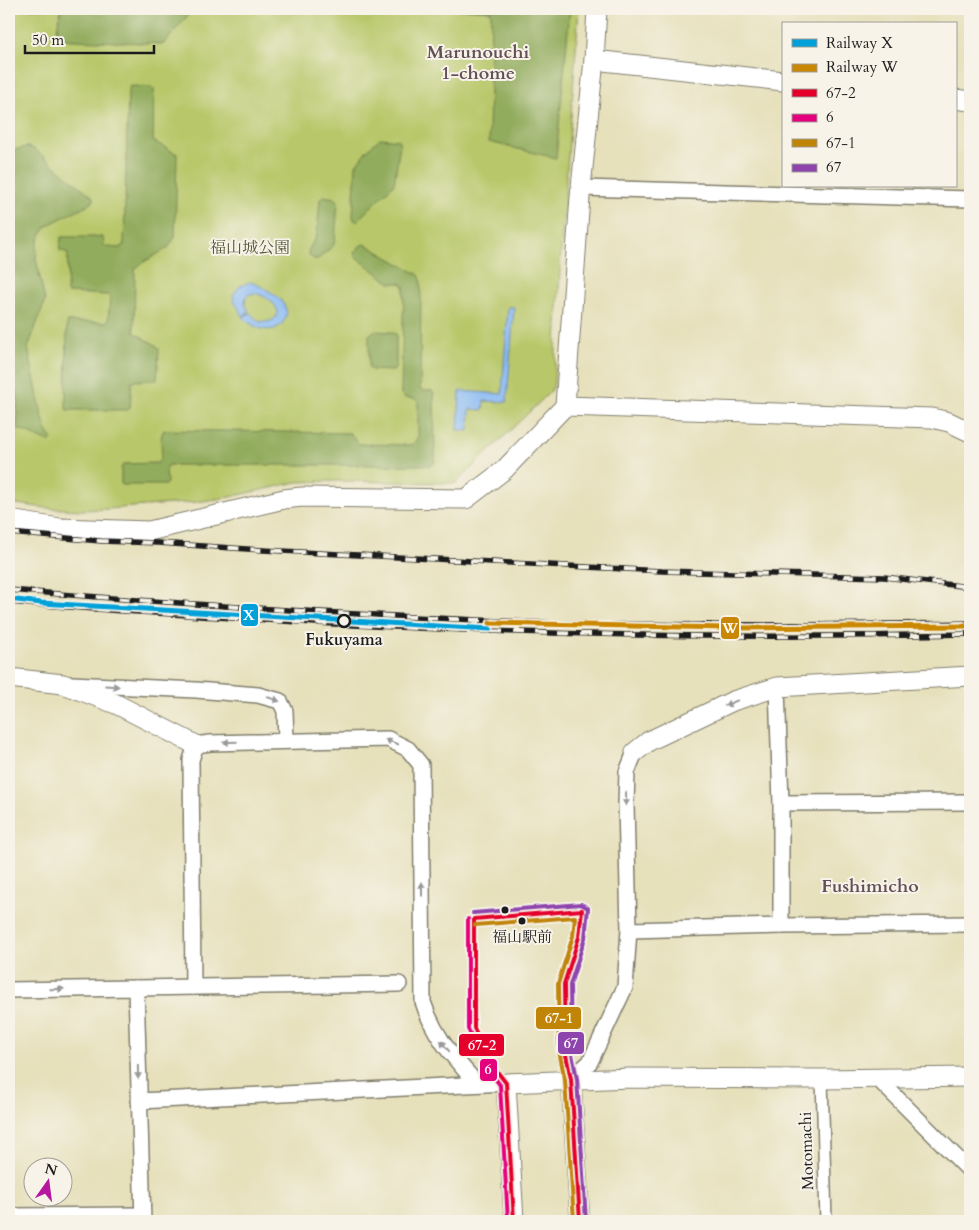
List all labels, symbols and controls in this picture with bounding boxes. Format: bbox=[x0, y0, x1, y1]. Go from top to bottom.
scale bar bbox=[25, 22, 154, 54]
legend bbox=[782, 22, 956, 188]
text: 50 m bbox=[32, 30, 64, 50]
text: Railway X bbox=[826, 33, 893, 53]
district label: Marunouchi 1-chome bbox=[427, 40, 529, 86]
text: Railway W bbox=[826, 57, 898, 77]
text: 67-2 bbox=[826, 83, 856, 103]
text: 6 bbox=[826, 107, 834, 127]
text: 67-1 bbox=[826, 133, 856, 153]
text: 67 bbox=[826, 157, 842, 177]
park label: 福山城公園 bbox=[210, 237, 290, 259]
line badge: X bbox=[240, 603, 259, 627]
text: X bbox=[243, 606, 255, 625]
marker: Fukuyama bbox=[337, 614, 351, 628]
line badge: W bbox=[720, 616, 740, 640]
text: W bbox=[721, 619, 739, 638]
place label: Fukuyama bbox=[305, 629, 383, 651]
one-way arrow bbox=[104, 682, 120, 690]
one-way arrow bbox=[266, 696, 281, 704]
one-way arrow bbox=[724, 699, 738, 707]
one-way arrow bbox=[222, 738, 238, 746]
one-way arrow bbox=[384, 738, 399, 746]
one-way arrow bbox=[622, 791, 630, 807]
district label: Fushimicho bbox=[821, 874, 919, 899]
one-way arrow bbox=[418, 881, 426, 897]
unlabelled marker bbox=[500, 905, 510, 915]
marker: 福山駅前 bbox=[517, 916, 527, 926]
place label: 福山駅前 bbox=[492, 927, 552, 947]
one-way arrow bbox=[50, 985, 66, 993]
line badge: 67-1 bbox=[535, 1006, 582, 1030]
text: 67-1 bbox=[545, 1009, 573, 1028]
line badge: 67 bbox=[557, 1031, 585, 1055]
line badge: 67-2 bbox=[458, 1033, 505, 1057]
text: 67 bbox=[564, 1034, 578, 1053]
text: 67-2 bbox=[468, 1036, 496, 1055]
one-way arrow bbox=[439, 1040, 450, 1053]
line badge: 6 bbox=[479, 1058, 498, 1082]
text: 6 bbox=[484, 1060, 492, 1079]
one-way arrow bbox=[135, 1064, 143, 1080]
street label: Motomachi bbox=[795, 1111, 819, 1191]
north arrow bbox=[22, 1158, 72, 1208]
text: N bbox=[43, 1159, 59, 1181]

